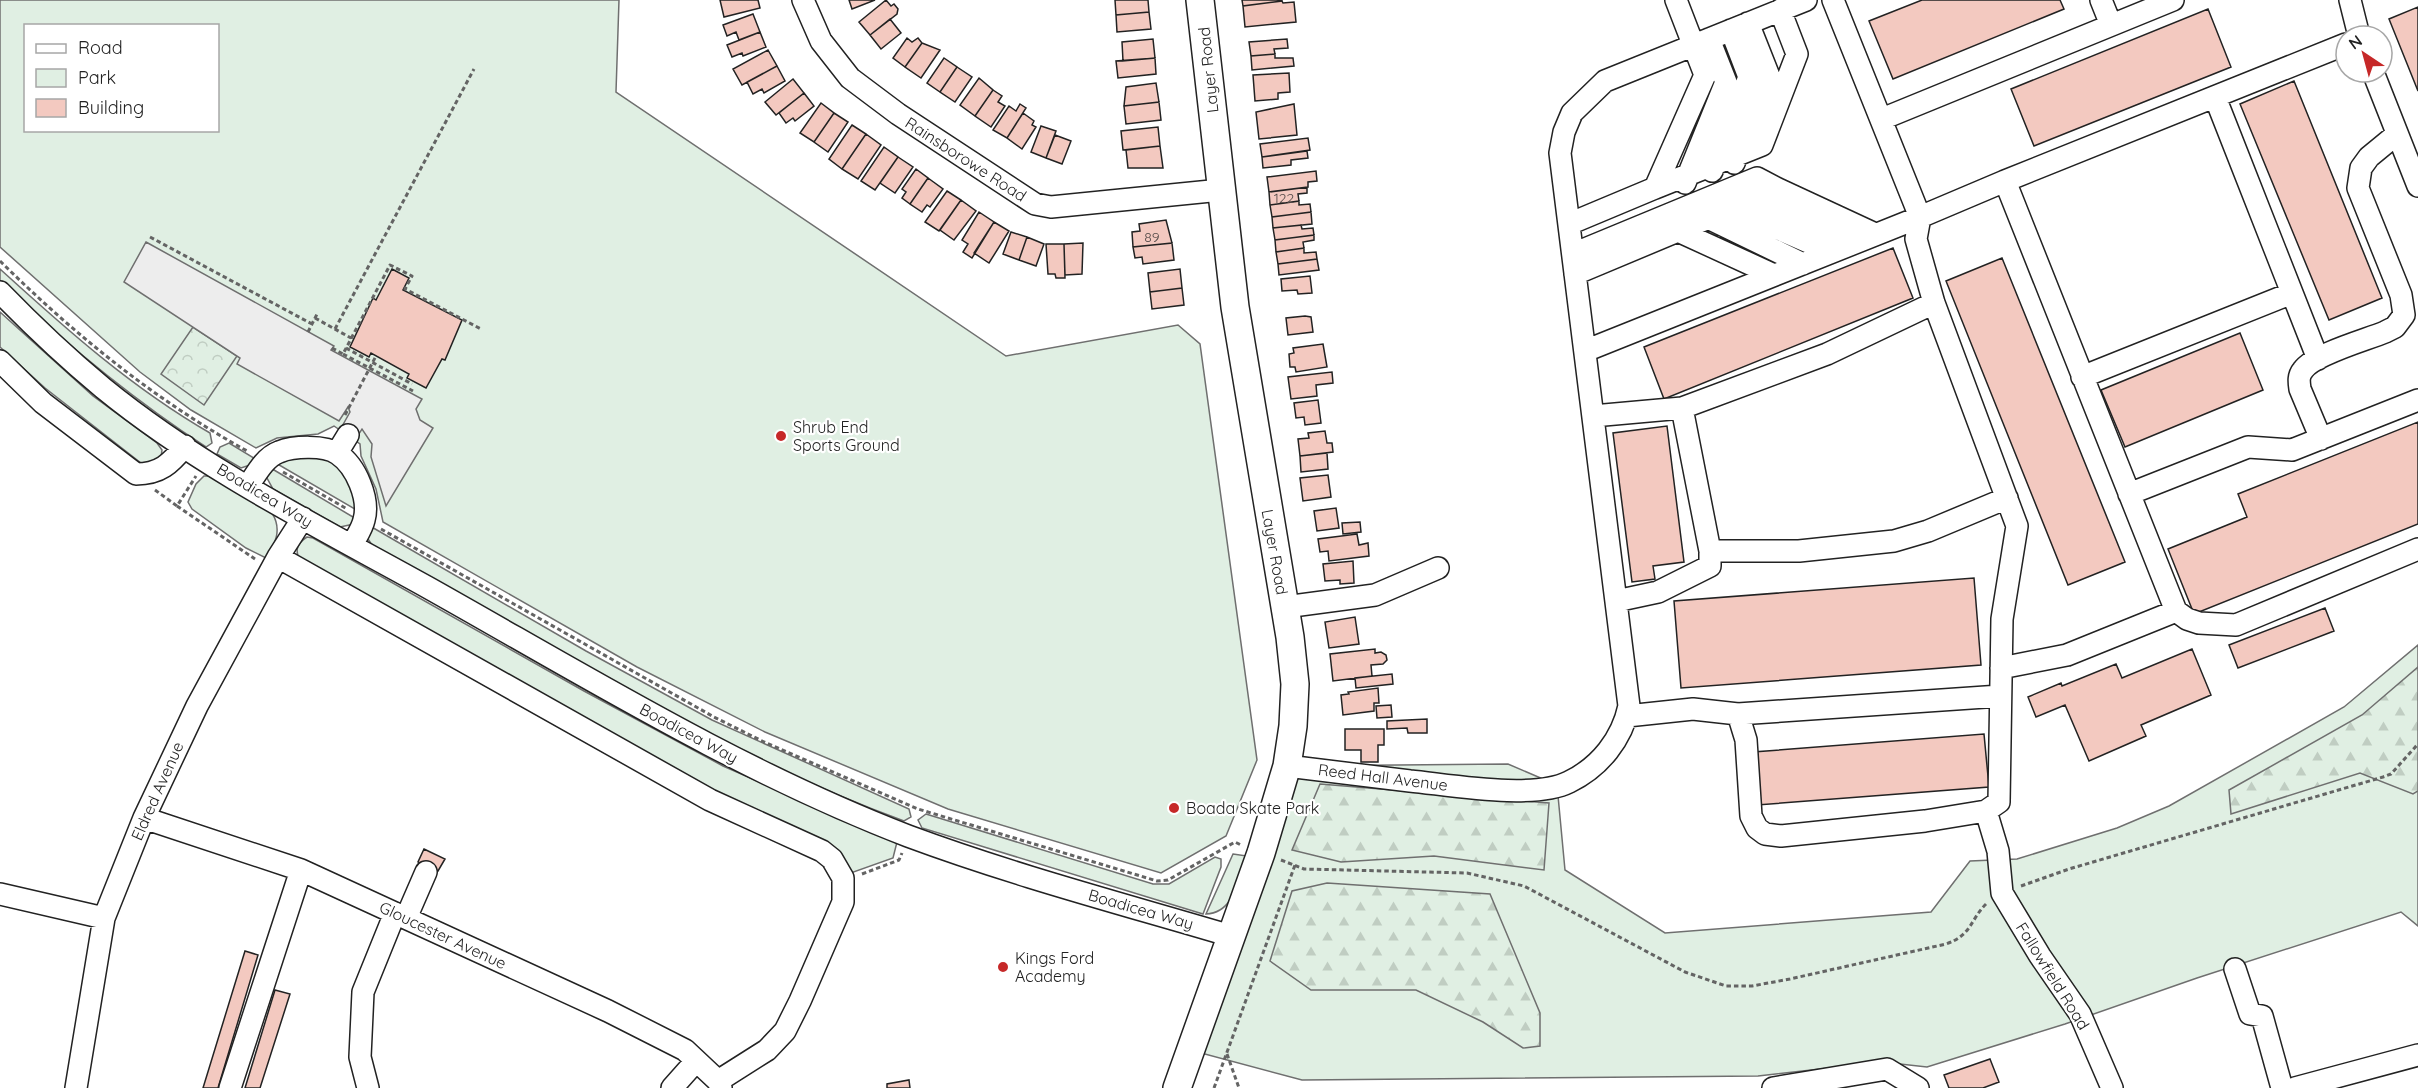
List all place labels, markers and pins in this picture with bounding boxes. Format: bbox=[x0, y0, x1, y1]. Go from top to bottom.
place label: Shrub End Sports Ground bbox=[793, 417, 900, 455]
marker: Shrub End Sports Ground bbox=[774, 429, 788, 443]
place label: Boada Skate Park bbox=[1186, 798, 1319, 818]
marker: Boada Skate Park bbox=[1167, 801, 1181, 815]
place label: Kings Ford Academy bbox=[1015, 948, 1094, 986]
marker: Kings Ford Academy bbox=[996, 960, 1010, 974]

